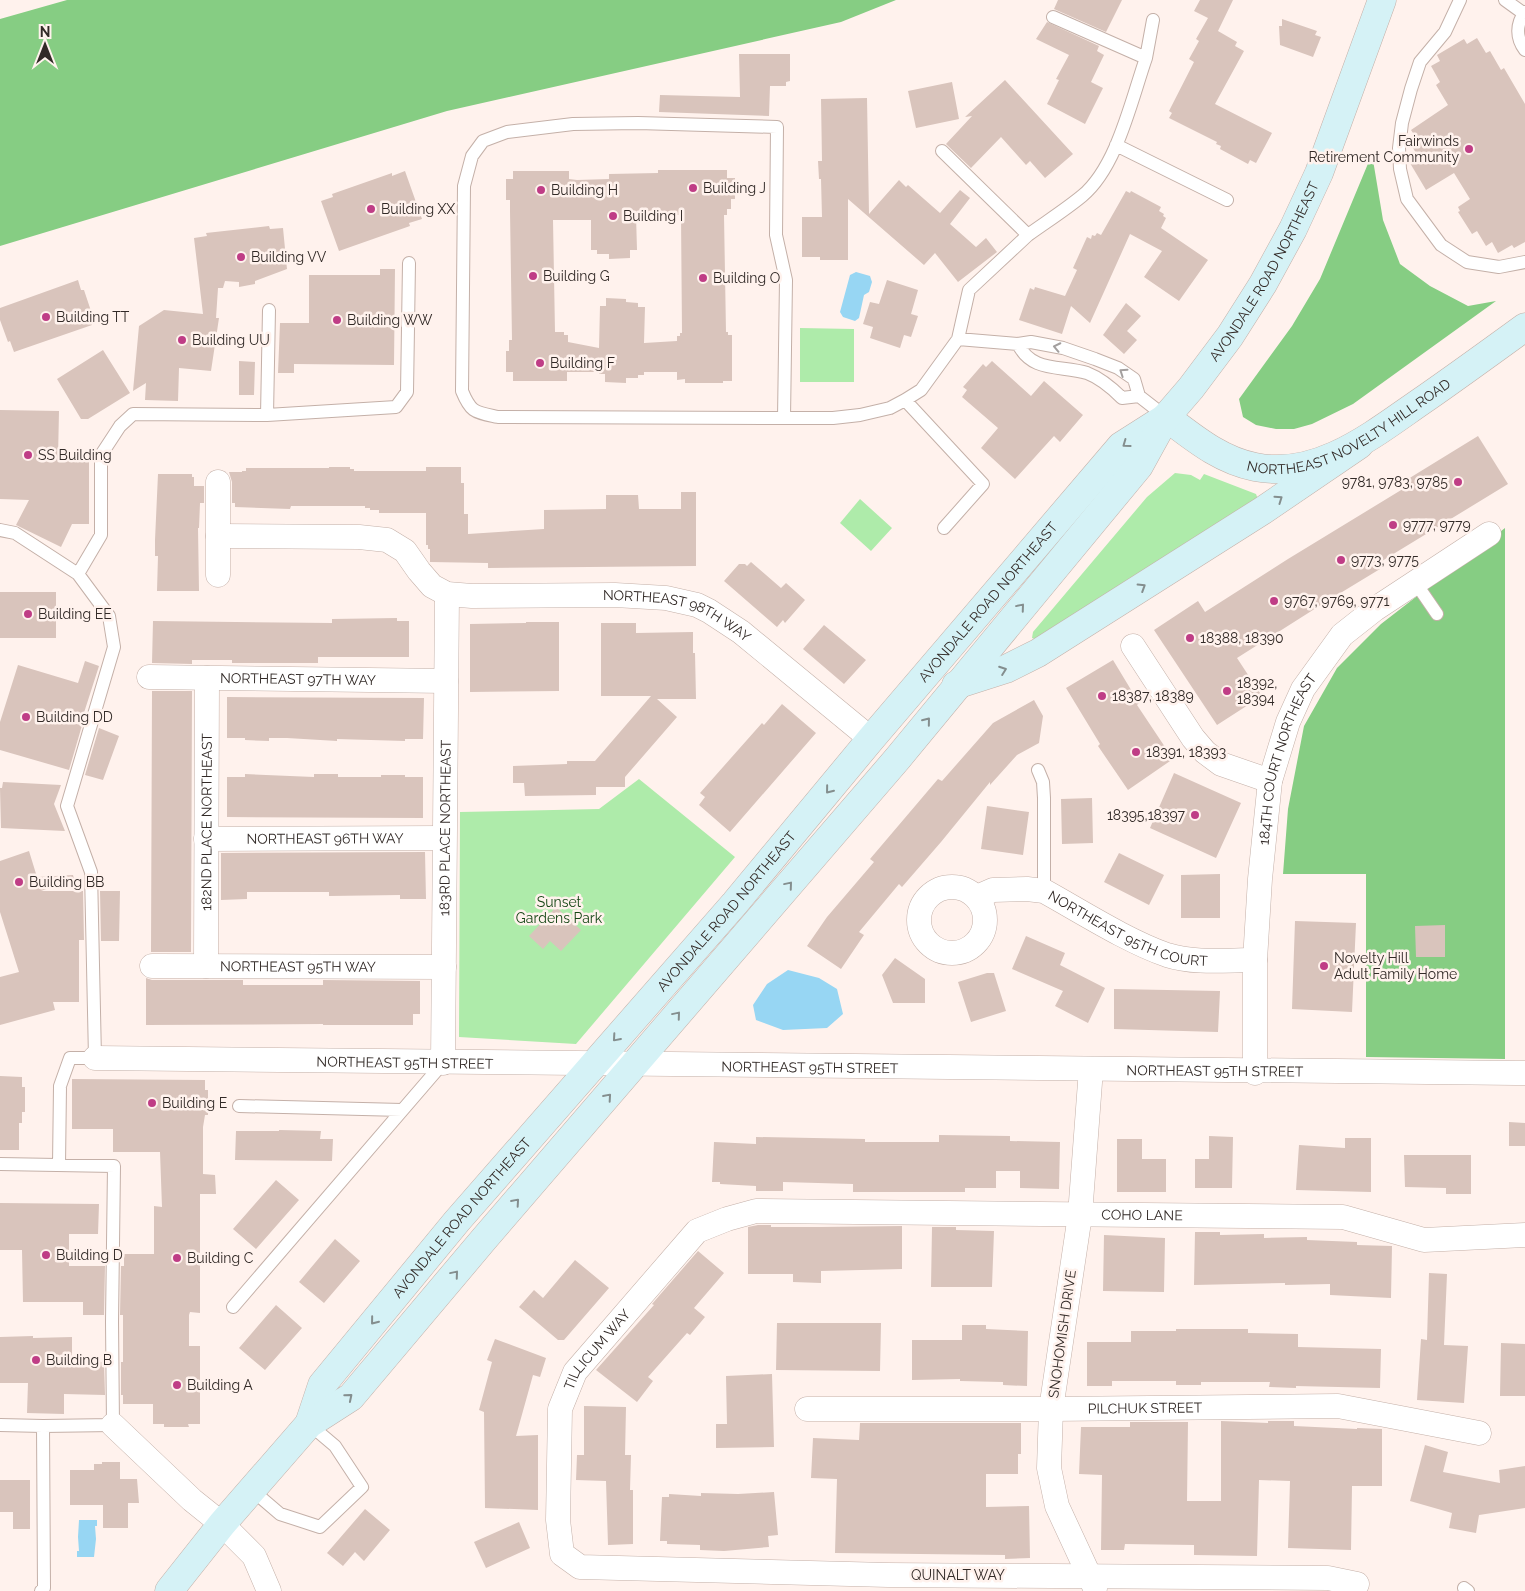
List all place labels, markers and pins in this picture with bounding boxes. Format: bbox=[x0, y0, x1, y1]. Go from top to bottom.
place label: Fairwinds Retirement Community bbox=[1308, 133, 1459, 165]
marker: Fairwinds Retirement Community bbox=[1463, 143, 1475, 155]
place label: Building J bbox=[703, 180, 766, 196]
place label: Building H bbox=[551, 182, 618, 198]
marker: Building J bbox=[687, 182, 699, 194]
marker: Building H bbox=[535, 184, 547, 196]
place label: Building XX bbox=[381, 201, 455, 217]
marker: Building XX bbox=[365, 203, 377, 215]
place label: Building I bbox=[623, 208, 683, 224]
marker: Building I bbox=[607, 210, 619, 222]
place label: Building VV bbox=[251, 249, 327, 265]
marker: Building VV bbox=[235, 251, 247, 263]
place label: Building G bbox=[543, 268, 610, 284]
marker: Building G bbox=[527, 270, 539, 282]
place label: Building O bbox=[713, 270, 780, 286]
marker: Building O bbox=[697, 272, 709, 284]
place label: Building TT bbox=[56, 309, 130, 325]
marker: Building TT bbox=[40, 311, 52, 323]
place label: Building WW bbox=[347, 312, 433, 328]
marker: Building WW bbox=[331, 314, 343, 326]
place label: Building UU bbox=[192, 332, 270, 348]
marker: Building UU bbox=[176, 334, 188, 346]
place label: Building F bbox=[550, 355, 615, 371]
marker: Building F bbox=[534, 357, 546, 369]
place label: SS Building bbox=[38, 447, 112, 463]
marker: SS Building bbox=[22, 449, 34, 461]
place label: 9781, 9783, 9785 bbox=[1342, 474, 1448, 490]
marker: 9781, 9783, 9785 bbox=[1452, 476, 1464, 488]
place label: 9777, 9779 bbox=[1403, 517, 1471, 533]
marker: 9777, 9779 bbox=[1387, 519, 1399, 531]
place label: 9773, 9775 bbox=[1351, 552, 1419, 568]
marker: 9773, 9775 bbox=[1335, 554, 1347, 566]
place label: 9767, 9769, 9771 bbox=[1284, 593, 1389, 609]
marker: 9767, 9769, 9771 bbox=[1268, 595, 1280, 607]
place label: Building EE bbox=[38, 606, 112, 622]
marker: Building EE bbox=[22, 608, 34, 620]
place label: 18388, 18390 bbox=[1200, 630, 1284, 646]
marker: 18388, 18390 bbox=[1184, 632, 1196, 644]
place label: 18392, 18394 bbox=[1237, 675, 1277, 707]
marker: 18392, 18394 bbox=[1221, 685, 1233, 697]
place label: 18387, 18389 bbox=[1112, 688, 1194, 704]
marker: 18387, 18389 bbox=[1096, 690, 1108, 702]
place label: Building DD bbox=[36, 709, 113, 725]
marker: Building DD bbox=[20, 711, 32, 723]
place label: 18391, 18393 bbox=[1146, 744, 1226, 760]
marker: 18391, 18393 bbox=[1130, 746, 1142, 758]
place label: 18395,18397 bbox=[1107, 807, 1186, 823]
marker: 18395,18397 bbox=[1189, 809, 1201, 821]
place label: Building BB bbox=[29, 874, 104, 890]
marker: Building BB bbox=[13, 876, 25, 888]
place label: Novelty Hill Adult Family Home bbox=[1334, 950, 1457, 982]
marker: Novelty Hill Adult Family Home bbox=[1318, 960, 1330, 972]
place label: Building E bbox=[162, 1095, 227, 1111]
marker: Building E bbox=[146, 1097, 158, 1109]
place label: Building D bbox=[56, 1247, 123, 1263]
marker: Building D bbox=[40, 1249, 52, 1261]
place label: Building C bbox=[187, 1250, 254, 1266]
marker: Building C bbox=[171, 1252, 183, 1264]
place label: Building B bbox=[46, 1352, 112, 1368]
marker: Building B bbox=[30, 1354, 42, 1366]
place label: Building A bbox=[187, 1377, 253, 1393]
marker: Building A bbox=[171, 1379, 183, 1391]

